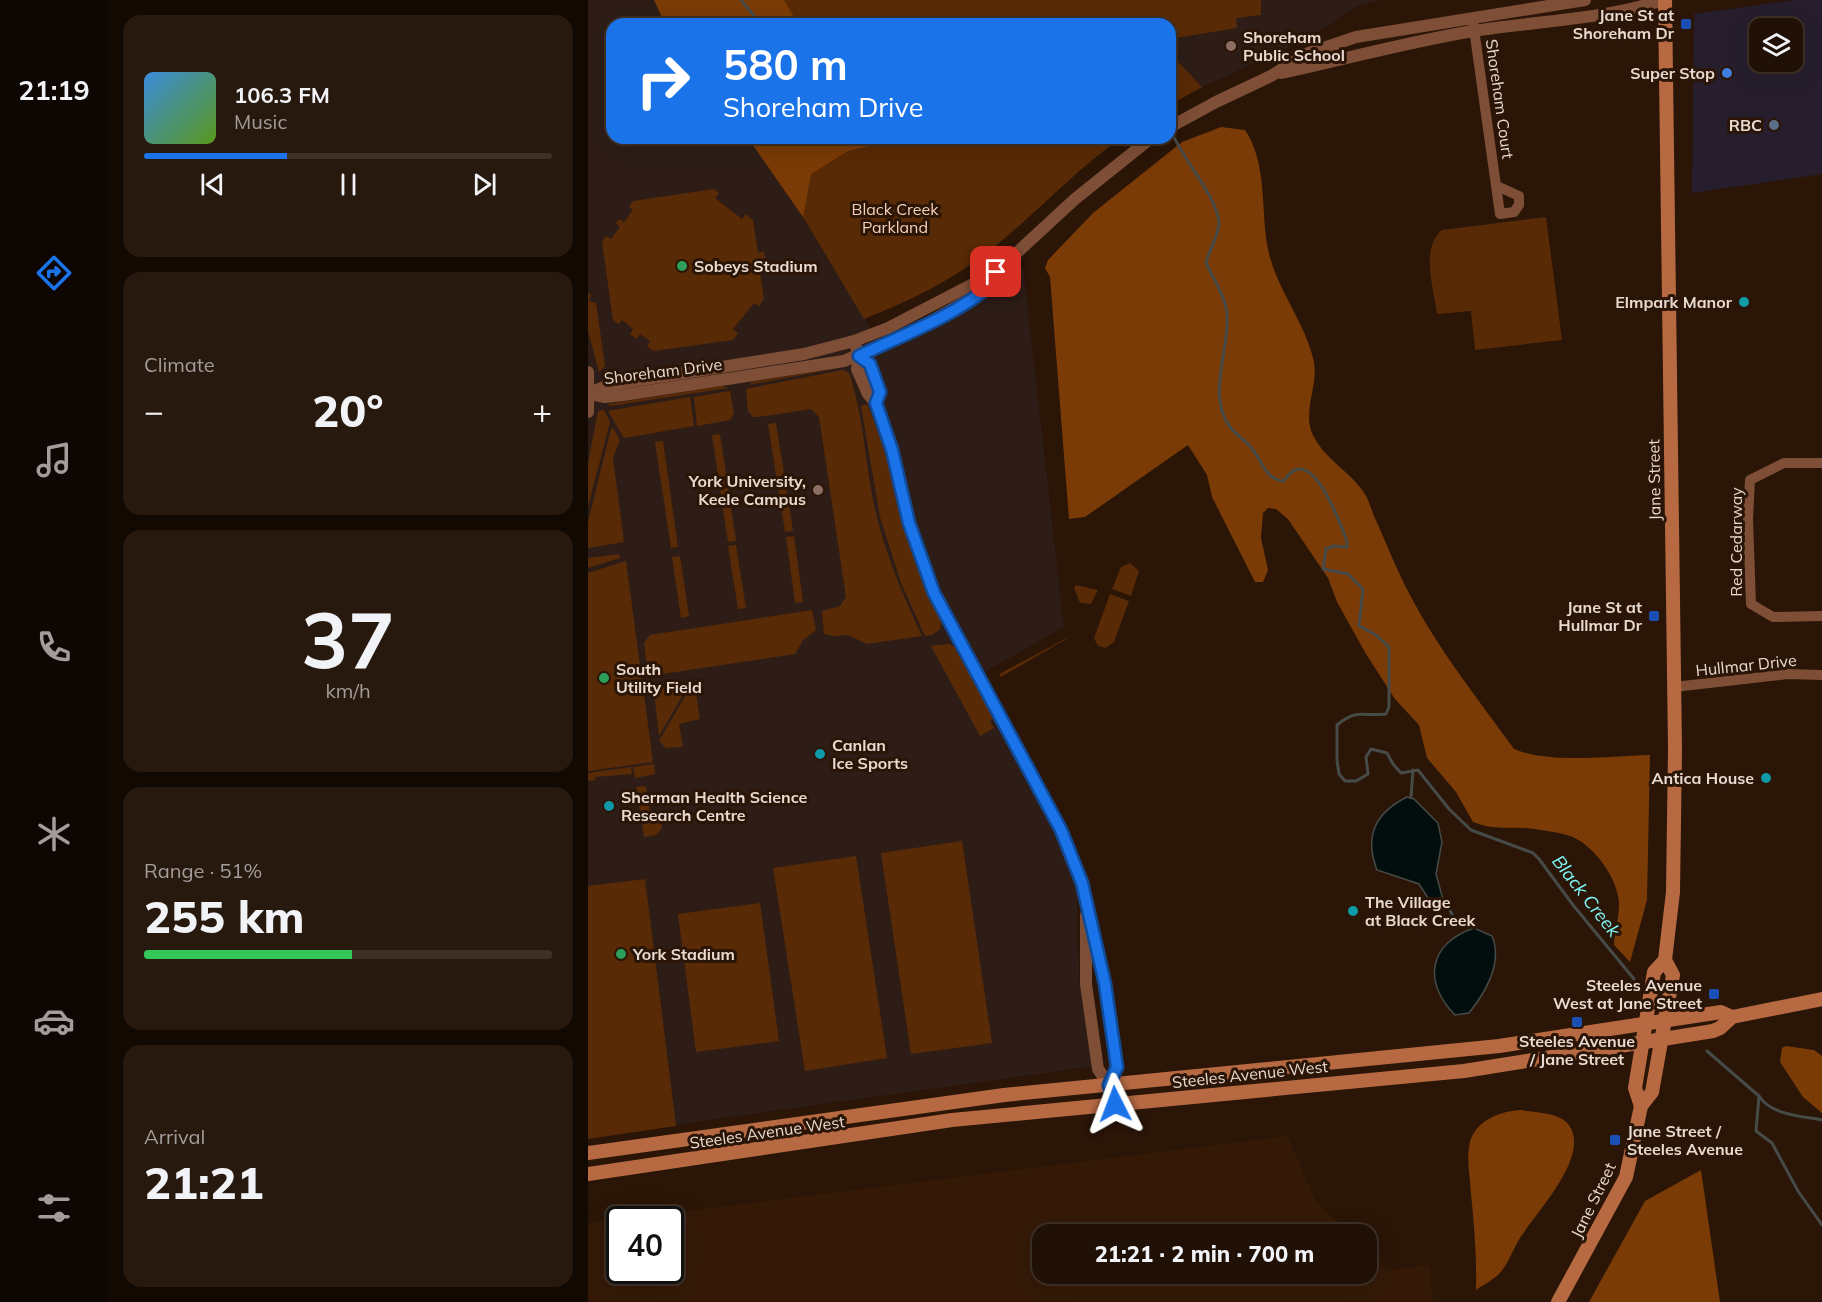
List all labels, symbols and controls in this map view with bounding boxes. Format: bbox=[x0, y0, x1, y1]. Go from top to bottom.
place label: Jane St at Shoreham Dr bbox=[1573, 5, 1675, 43]
marker: Jane St at Shoreham Dr bbox=[1679, 17, 1693, 31]
map controls bbox=[1749, 18, 1803, 72]
button: layers bbox=[1749, 18, 1803, 72]
place label: Shoreham Public School bbox=[1243, 27, 1345, 65]
text: 580 m bbox=[723, 38, 848, 91]
street label: Shoreham Court bbox=[1482, 38, 1518, 161]
marker: Shoreham Public School bbox=[1224, 39, 1238, 53]
icon: right bbox=[624, 42, 702, 120]
place label: Super Stop bbox=[1630, 63, 1715, 83]
marker: Super Stop bbox=[1720, 66, 1734, 80]
text: 21:19 bbox=[18, 73, 90, 107]
text: 106.3 FM bbox=[234, 81, 330, 109]
text: Shoreham Drive bbox=[723, 90, 923, 124]
text: Music bbox=[234, 109, 287, 134]
place label: RBC bbox=[1729, 115, 1762, 135]
marker: RBC bbox=[1767, 118, 1781, 132]
icon: previous bbox=[196, 168, 229, 201]
icon: pause bbox=[332, 168, 365, 201]
icon: next bbox=[468, 168, 501, 201]
park label: Black Creek Parkland bbox=[852, 199, 939, 237]
pin bbox=[970, 246, 1021, 297]
icon: directions bbox=[33, 252, 75, 294]
icon: arrive bbox=[979, 255, 1012, 288]
place label: Sobeys Stadium bbox=[694, 256, 818, 276]
marker: Sobeys Stadium bbox=[675, 259, 689, 273]
place label: Elmpark Manor bbox=[1615, 292, 1733, 312]
marker: Elmpark Manor bbox=[1737, 295, 1751, 309]
text: Climate bbox=[144, 352, 215, 377]
street label: Shoreham Drive bbox=[603, 354, 723, 388]
text: 20° bbox=[312, 382, 384, 438]
text: − bbox=[144, 390, 164, 431]
text: + bbox=[532, 390, 552, 431]
icon: music bbox=[33, 439, 75, 481]
street label: Jane Street bbox=[1643, 439, 1665, 521]
place label: York University, Keele Campus bbox=[688, 471, 806, 509]
marker: York University, Keele Campus bbox=[811, 483, 825, 497]
street label: Red Cedarway bbox=[1726, 487, 1746, 597]
text: 37 bbox=[301, 590, 395, 688]
place label: Jane St at Hullmar Dr bbox=[1558, 597, 1643, 635]
marker: Jane St at Hullmar Dr bbox=[1647, 609, 1661, 623]
icon: phone bbox=[33, 626, 75, 668]
street label: Hullmar Drive bbox=[1695, 650, 1797, 680]
place label: South Utility Field bbox=[616, 659, 702, 697]
marker: South Utility Field bbox=[597, 671, 611, 685]
text: km/h bbox=[325, 678, 371, 703]
place label: Canlan Ice Sports bbox=[832, 735, 908, 773]
marker: Canlan Ice Sports bbox=[813, 747, 827, 761]
place label: Antica House bbox=[1652, 768, 1754, 788]
marker: Antica House bbox=[1759, 771, 1773, 785]
place label: Sherman Health Science Research Centre bbox=[621, 787, 808, 825]
marker: Sherman Health Science Research Centre bbox=[602, 799, 616, 813]
icon: climate bbox=[33, 813, 75, 855]
water label: Black Creek bbox=[1547, 850, 1626, 942]
text: Range · 51% bbox=[144, 858, 262, 883]
text: 255 km bbox=[144, 888, 305, 944]
place label: The Village at Black Creek bbox=[1365, 892, 1476, 930]
marker: The Village at Black Creek bbox=[1346, 904, 1360, 918]
place label: York Stadium bbox=[632, 944, 735, 964]
marker: York Stadium bbox=[614, 947, 628, 961]
place label: Steeles Avenue West at Jane Street bbox=[1553, 975, 1702, 1013]
marker: Steeles Avenue West at Jane Street bbox=[1707, 987, 1721, 1001]
icon: car bbox=[33, 1000, 75, 1042]
marker: Steeles Avenue / Jane Street bbox=[1570, 1015, 1584, 1029]
place label: Steeles Avenue / Jane Street bbox=[1519, 1031, 1635, 1069]
street label: Steeles Avenue West bbox=[1171, 1056, 1329, 1092]
position arrow bbox=[1083, 1072, 1147, 1136]
street label: Steeles Avenue West bbox=[688, 1111, 846, 1153]
place label: Jane Street / Steeles Avenue bbox=[1627, 1121, 1743, 1159]
text: Arrival bbox=[144, 1124, 205, 1149]
marker: Jane Street / Steeles Avenue bbox=[1608, 1133, 1622, 1147]
text: 21:21 bbox=[144, 1154, 264, 1210]
street label: Jane Street bbox=[1566, 1159, 1620, 1241]
icon: filters bbox=[33, 1187, 75, 1229]
speed limit sign: 40 bbox=[606, 1206, 684, 1284]
text: 21:21 · 2 min · 700 m bbox=[1095, 1240, 1314, 1268]

